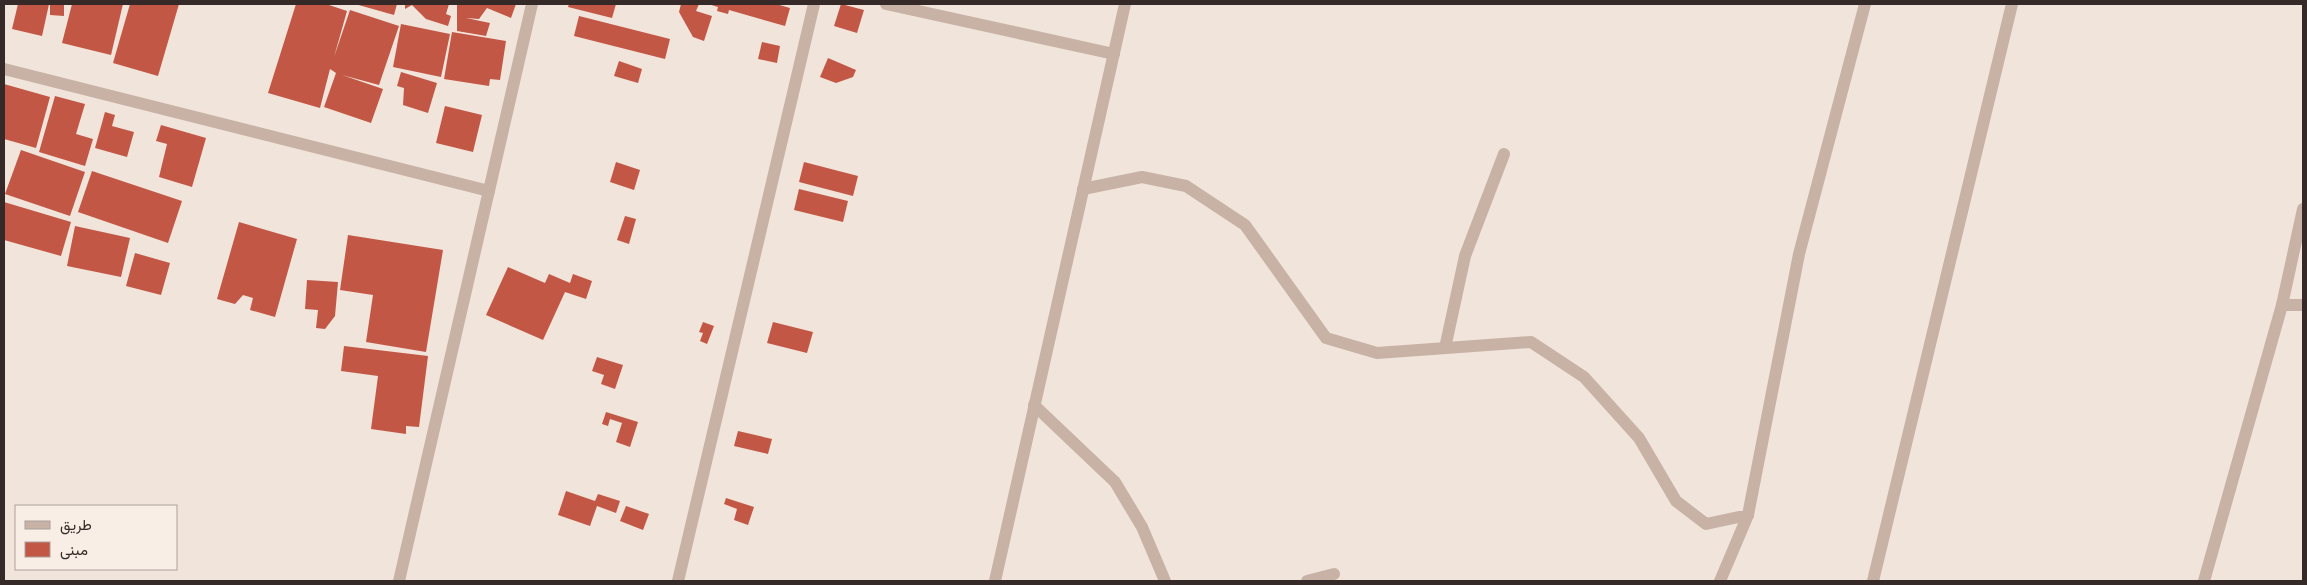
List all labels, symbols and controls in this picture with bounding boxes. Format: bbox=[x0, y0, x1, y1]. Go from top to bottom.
legend bbox=[15, 505, 178, 570]
text: طريق bbox=[60, 516, 92, 535]
text: مبنى bbox=[60, 541, 88, 560]

